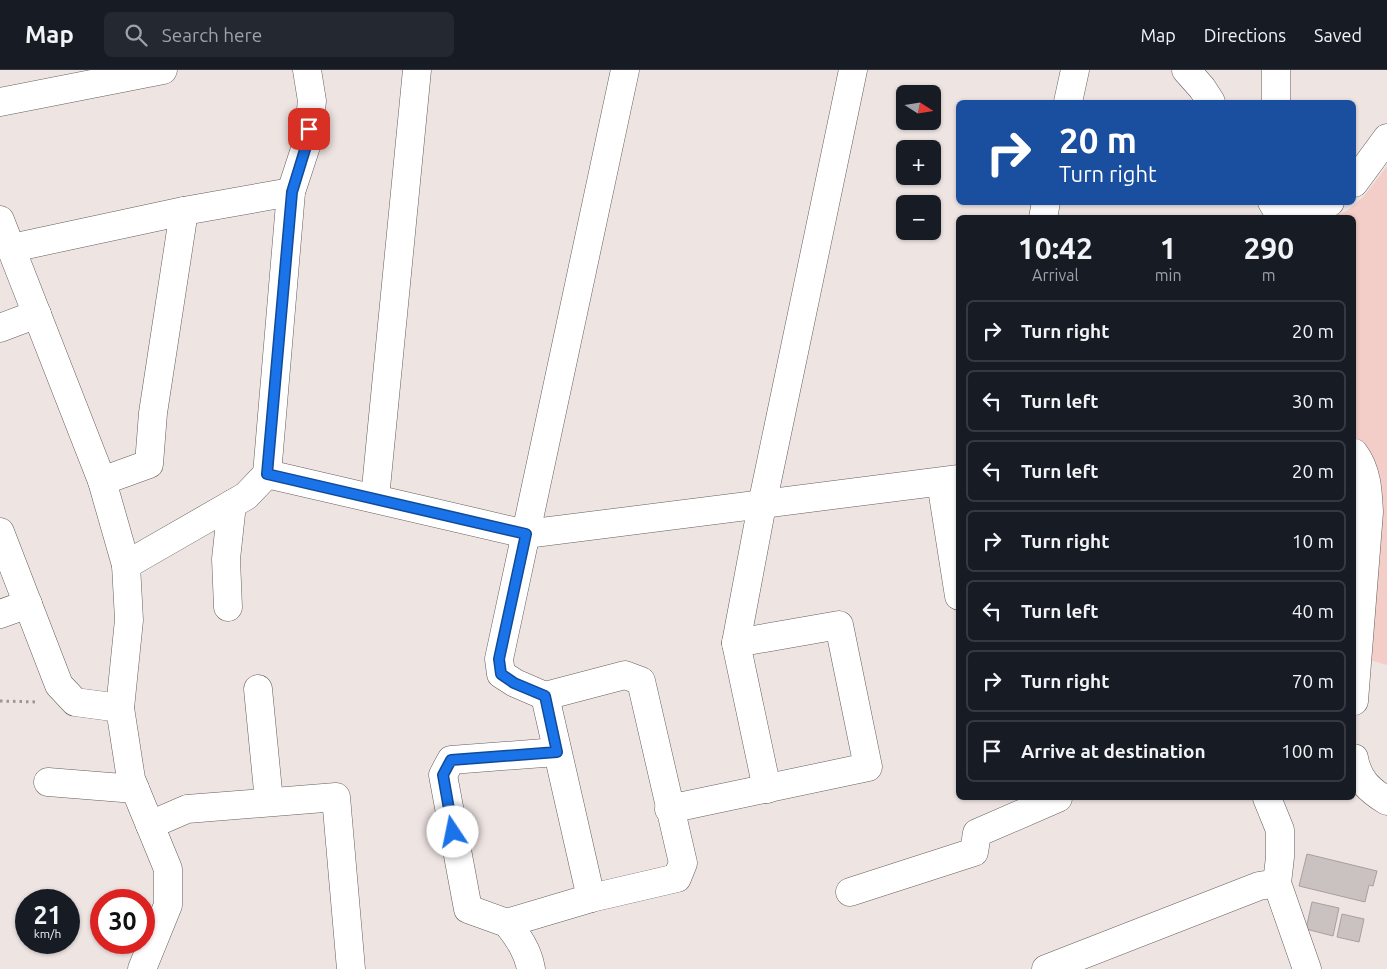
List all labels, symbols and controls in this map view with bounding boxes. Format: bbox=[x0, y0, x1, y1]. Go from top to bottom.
search box bbox=[104, 12, 454, 57]
text: Map bbox=[25, 21, 74, 48]
icon: search bbox=[122, 21, 150, 49]
text: Search here bbox=[162, 24, 262, 46]
text: Map bbox=[1140, 25, 1176, 45]
text: Directions bbox=[1204, 25, 1286, 45]
text: Saved bbox=[1314, 25, 1362, 45]
north arrow bbox=[896, 85, 941, 130]
map controls bbox=[896, 85, 941, 240]
pin bbox=[288, 108, 330, 150]
icon: arrive bbox=[295, 115, 323, 143]
icon: right bbox=[976, 120, 1041, 185]
text: 20 m bbox=[1059, 120, 1137, 160]
button: + bbox=[896, 140, 941, 185]
text: Turn right bbox=[1059, 161, 1157, 186]
button: − bbox=[896, 195, 941, 240]
text: 10:42 bbox=[1018, 231, 1093, 265]
text: 1 bbox=[1160, 231, 1177, 265]
text: 290 bbox=[1243, 231, 1294, 265]
text: Arrival bbox=[1032, 266, 1079, 284]
text: min bbox=[1155, 266, 1182, 284]
text: m bbox=[1262, 266, 1276, 284]
icon: right bbox=[978, 317, 1006, 345]
text: Turn right bbox=[1021, 320, 1109, 342]
text: 20 m bbox=[1292, 320, 1334, 342]
icon: left bbox=[978, 387, 1006, 415]
text: Turn left bbox=[1021, 390, 1099, 412]
text: 30 m bbox=[1292, 390, 1334, 412]
icon: left bbox=[978, 457, 1006, 485]
text: Turn left bbox=[1021, 460, 1099, 482]
text: 20 m bbox=[1292, 460, 1334, 482]
icon: right bbox=[978, 527, 1006, 555]
text: Turn right bbox=[1021, 530, 1109, 552]
text: 10 m bbox=[1292, 530, 1334, 552]
icon: left bbox=[978, 597, 1006, 625]
text: Turn left bbox=[1021, 600, 1099, 622]
text: 40 m bbox=[1292, 600, 1334, 622]
icon: right bbox=[978, 667, 1006, 695]
text: Turn right bbox=[1021, 670, 1109, 692]
text: 70 m bbox=[1292, 670, 1334, 692]
icon: arrive bbox=[978, 737, 1006, 765]
text: Arrive at destination bbox=[1021, 740, 1206, 762]
text: 100 m bbox=[1281, 740, 1334, 762]
position arrow bbox=[426, 805, 478, 857]
speed limit sign: 30 bbox=[90, 889, 155, 954]
text: 21 bbox=[33, 901, 62, 929]
text: km/h bbox=[34, 927, 61, 940]

